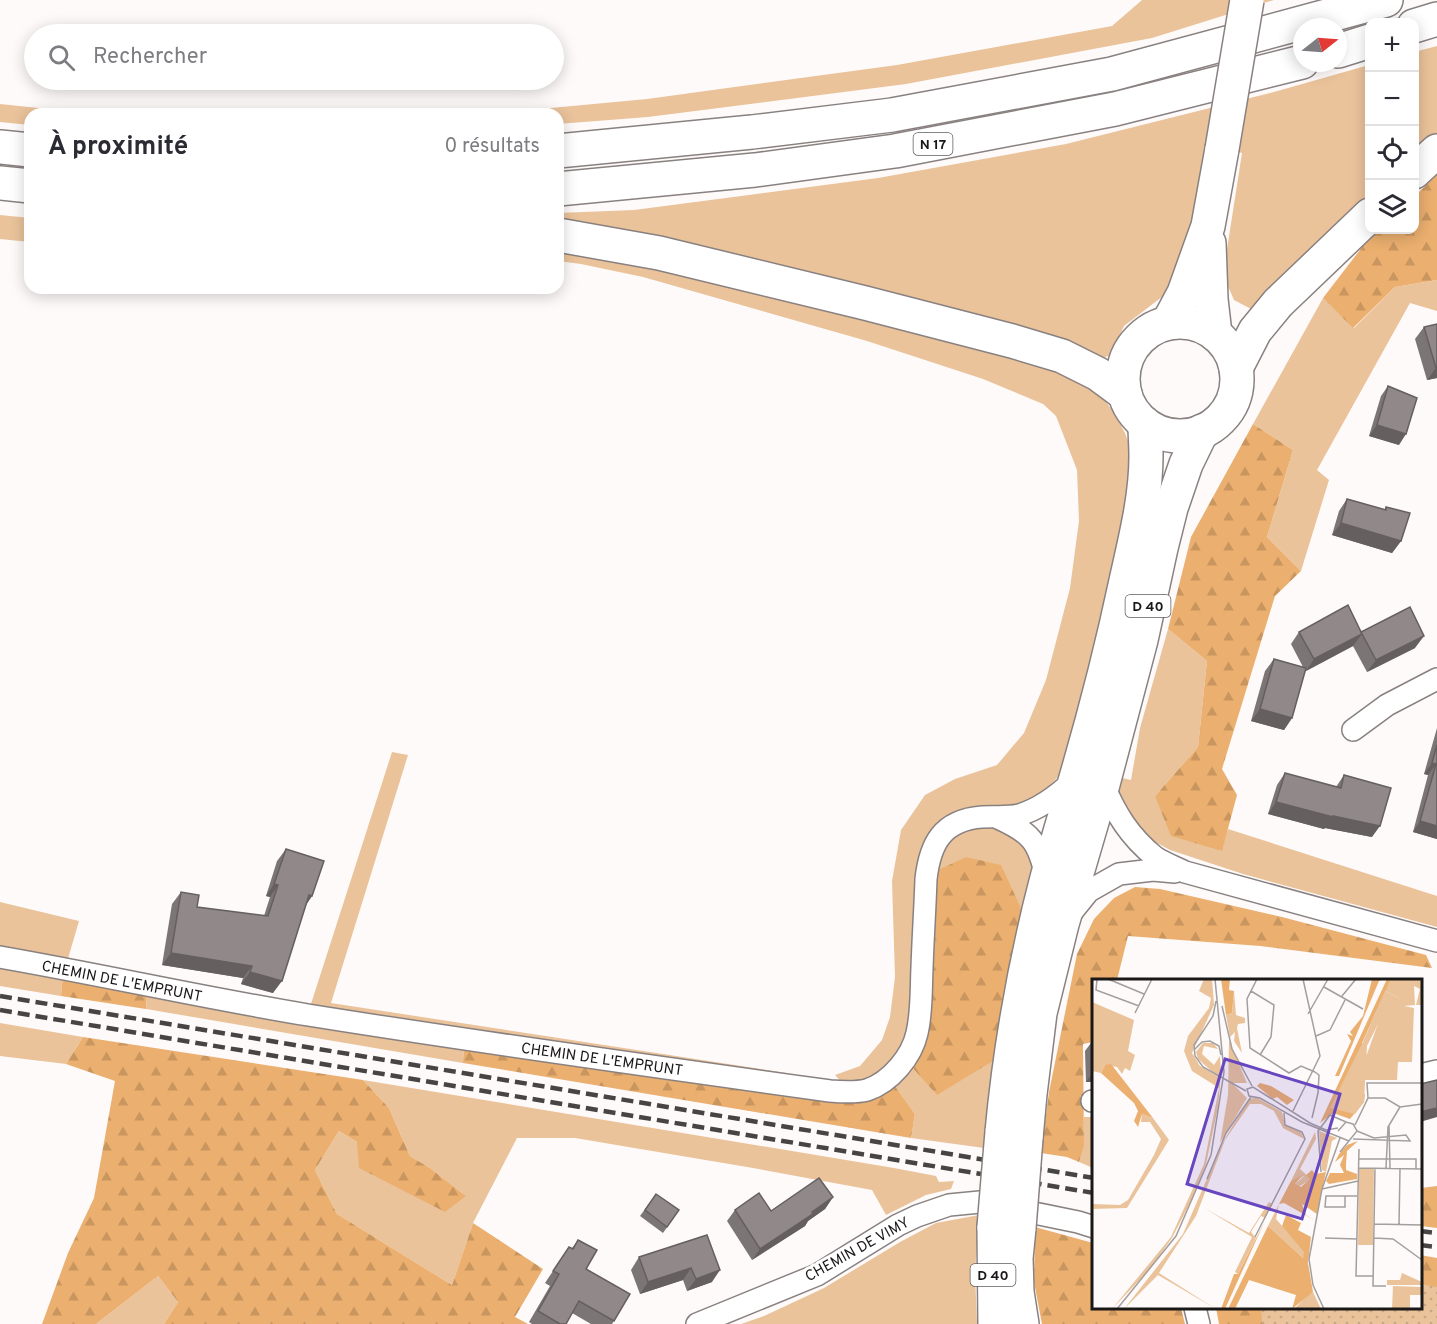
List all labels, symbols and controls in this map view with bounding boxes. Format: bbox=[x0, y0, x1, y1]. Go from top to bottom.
north arrow bbox=[1293, 18, 1347, 72]
map controls bbox=[1365, 18, 1419, 234]
button: + bbox=[1365, 18, 1419, 72]
search box bbox=[24, 24, 564, 90]
icon: search bbox=[45, 41, 78, 74]
text: Rechercher bbox=[93, 44, 207, 71]
button: − bbox=[1365, 72, 1419, 126]
button: locate bbox=[1365, 126, 1419, 180]
text: À proximité bbox=[48, 131, 188, 164]
road number: N 17 bbox=[914, 133, 952, 155]
text: 0 résultats bbox=[444, 134, 540, 160]
button: layers bbox=[1365, 180, 1419, 234]
road number: D 40 bbox=[1126, 595, 1170, 617]
street label: CHEMIN DE L'EMPRUNT bbox=[40, 958, 204, 1007]
inset map bbox=[1092, 979, 1422, 1309]
street label: CHEMIN DE L'EMPRUNT bbox=[520, 1040, 684, 1081]
street label: CHEMIN DE VIMY bbox=[802, 1214, 914, 1287]
road number: D 40 bbox=[970, 1264, 1016, 1286]

